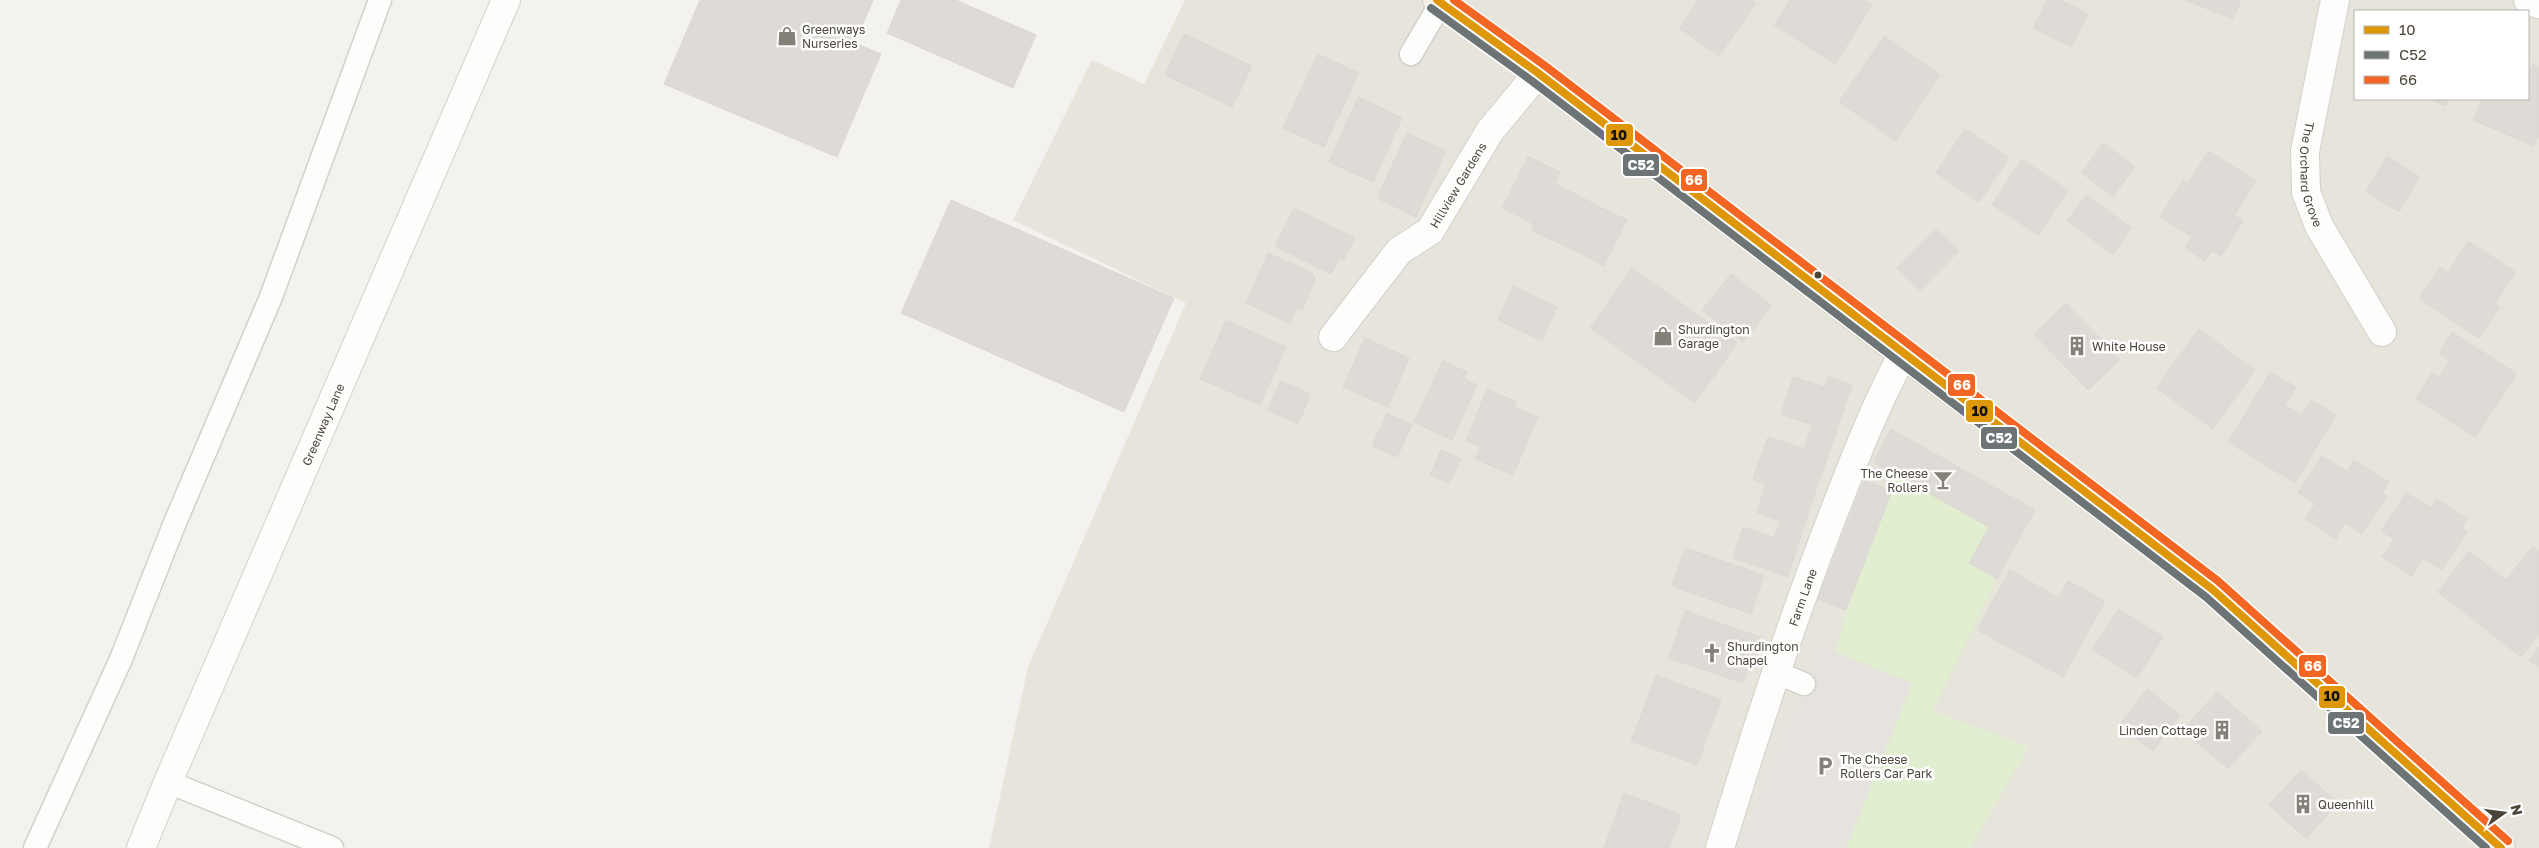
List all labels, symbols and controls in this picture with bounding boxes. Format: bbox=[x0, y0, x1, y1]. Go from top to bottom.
legend bbox=[2354, 10, 2529, 100]
text: 10 bbox=[2399, 20, 2416, 38]
place label: Greenways Nurseries bbox=[802, 22, 865, 51]
shop icon: Greenways Nurseries bbox=[776, 25, 798, 47]
text: C52 bbox=[2399, 45, 2427, 63]
text: 66 bbox=[2399, 70, 2417, 88]
street label: The Orchard Grove bbox=[2297, 120, 2326, 229]
line badge: 10 bbox=[1605, 123, 1634, 147]
text: 10 bbox=[1611, 126, 1627, 143]
street label: Hillview Gardens bbox=[1426, 139, 1489, 231]
line badge: C52 bbox=[1622, 153, 1660, 177]
text: C52 bbox=[1627, 156, 1655, 173]
line badge: 66 bbox=[1680, 168, 1708, 192]
text: 66 bbox=[1685, 171, 1703, 188]
unlabelled marker bbox=[1813, 270, 1823, 280]
place label: Shurdington Garage bbox=[1678, 322, 1750, 351]
shop icon: Shurdington Garage bbox=[1652, 325, 1674, 347]
building icon: White House bbox=[2066, 335, 2088, 357]
place label: White House bbox=[2092, 339, 2166, 354]
line badge: 66 bbox=[1947, 373, 1976, 397]
text: 66 bbox=[1953, 376, 1971, 393]
street label: Greenway Lane bbox=[298, 381, 347, 468]
line badge: 10 bbox=[1965, 399, 1994, 423]
text: 10 bbox=[1972, 402, 1988, 419]
line badge: C52 bbox=[1980, 426, 2018, 450]
text: C52 bbox=[1985, 429, 2013, 446]
place label: The Cheese Rollers bbox=[1860, 466, 1928, 495]
bar icon: The Cheese Rollers bbox=[1932, 469, 1954, 491]
street label: Farm Lane bbox=[1785, 566, 1819, 628]
place label: Shurdington Chapel bbox=[1727, 639, 1799, 668]
church icon: Shurdington Chapel bbox=[1701, 642, 1723, 664]
line badge: 66 bbox=[2298, 654, 2327, 678]
text: 66 bbox=[2304, 657, 2322, 674]
line badge: 10 bbox=[2318, 685, 2346, 709]
text: 10 bbox=[2324, 687, 2340, 704]
line badge: C52 bbox=[2327, 711, 2365, 735]
text: C52 bbox=[2332, 714, 2360, 731]
building icon: Linden Cottage bbox=[2211, 719, 2233, 741]
place label: Linden Cottage bbox=[2119, 723, 2207, 738]
place label: The Cheese Rollers Car Park bbox=[1840, 752, 1933, 781]
parking icon: The Cheese Rollers Car Park bbox=[1814, 755, 1836, 777]
north arrow bbox=[2479, 788, 2529, 838]
building icon: Queenhill bbox=[2292, 793, 2314, 815]
place label: Queenhill bbox=[2318, 797, 2374, 812]
text: N bbox=[2508, 803, 2527, 817]

